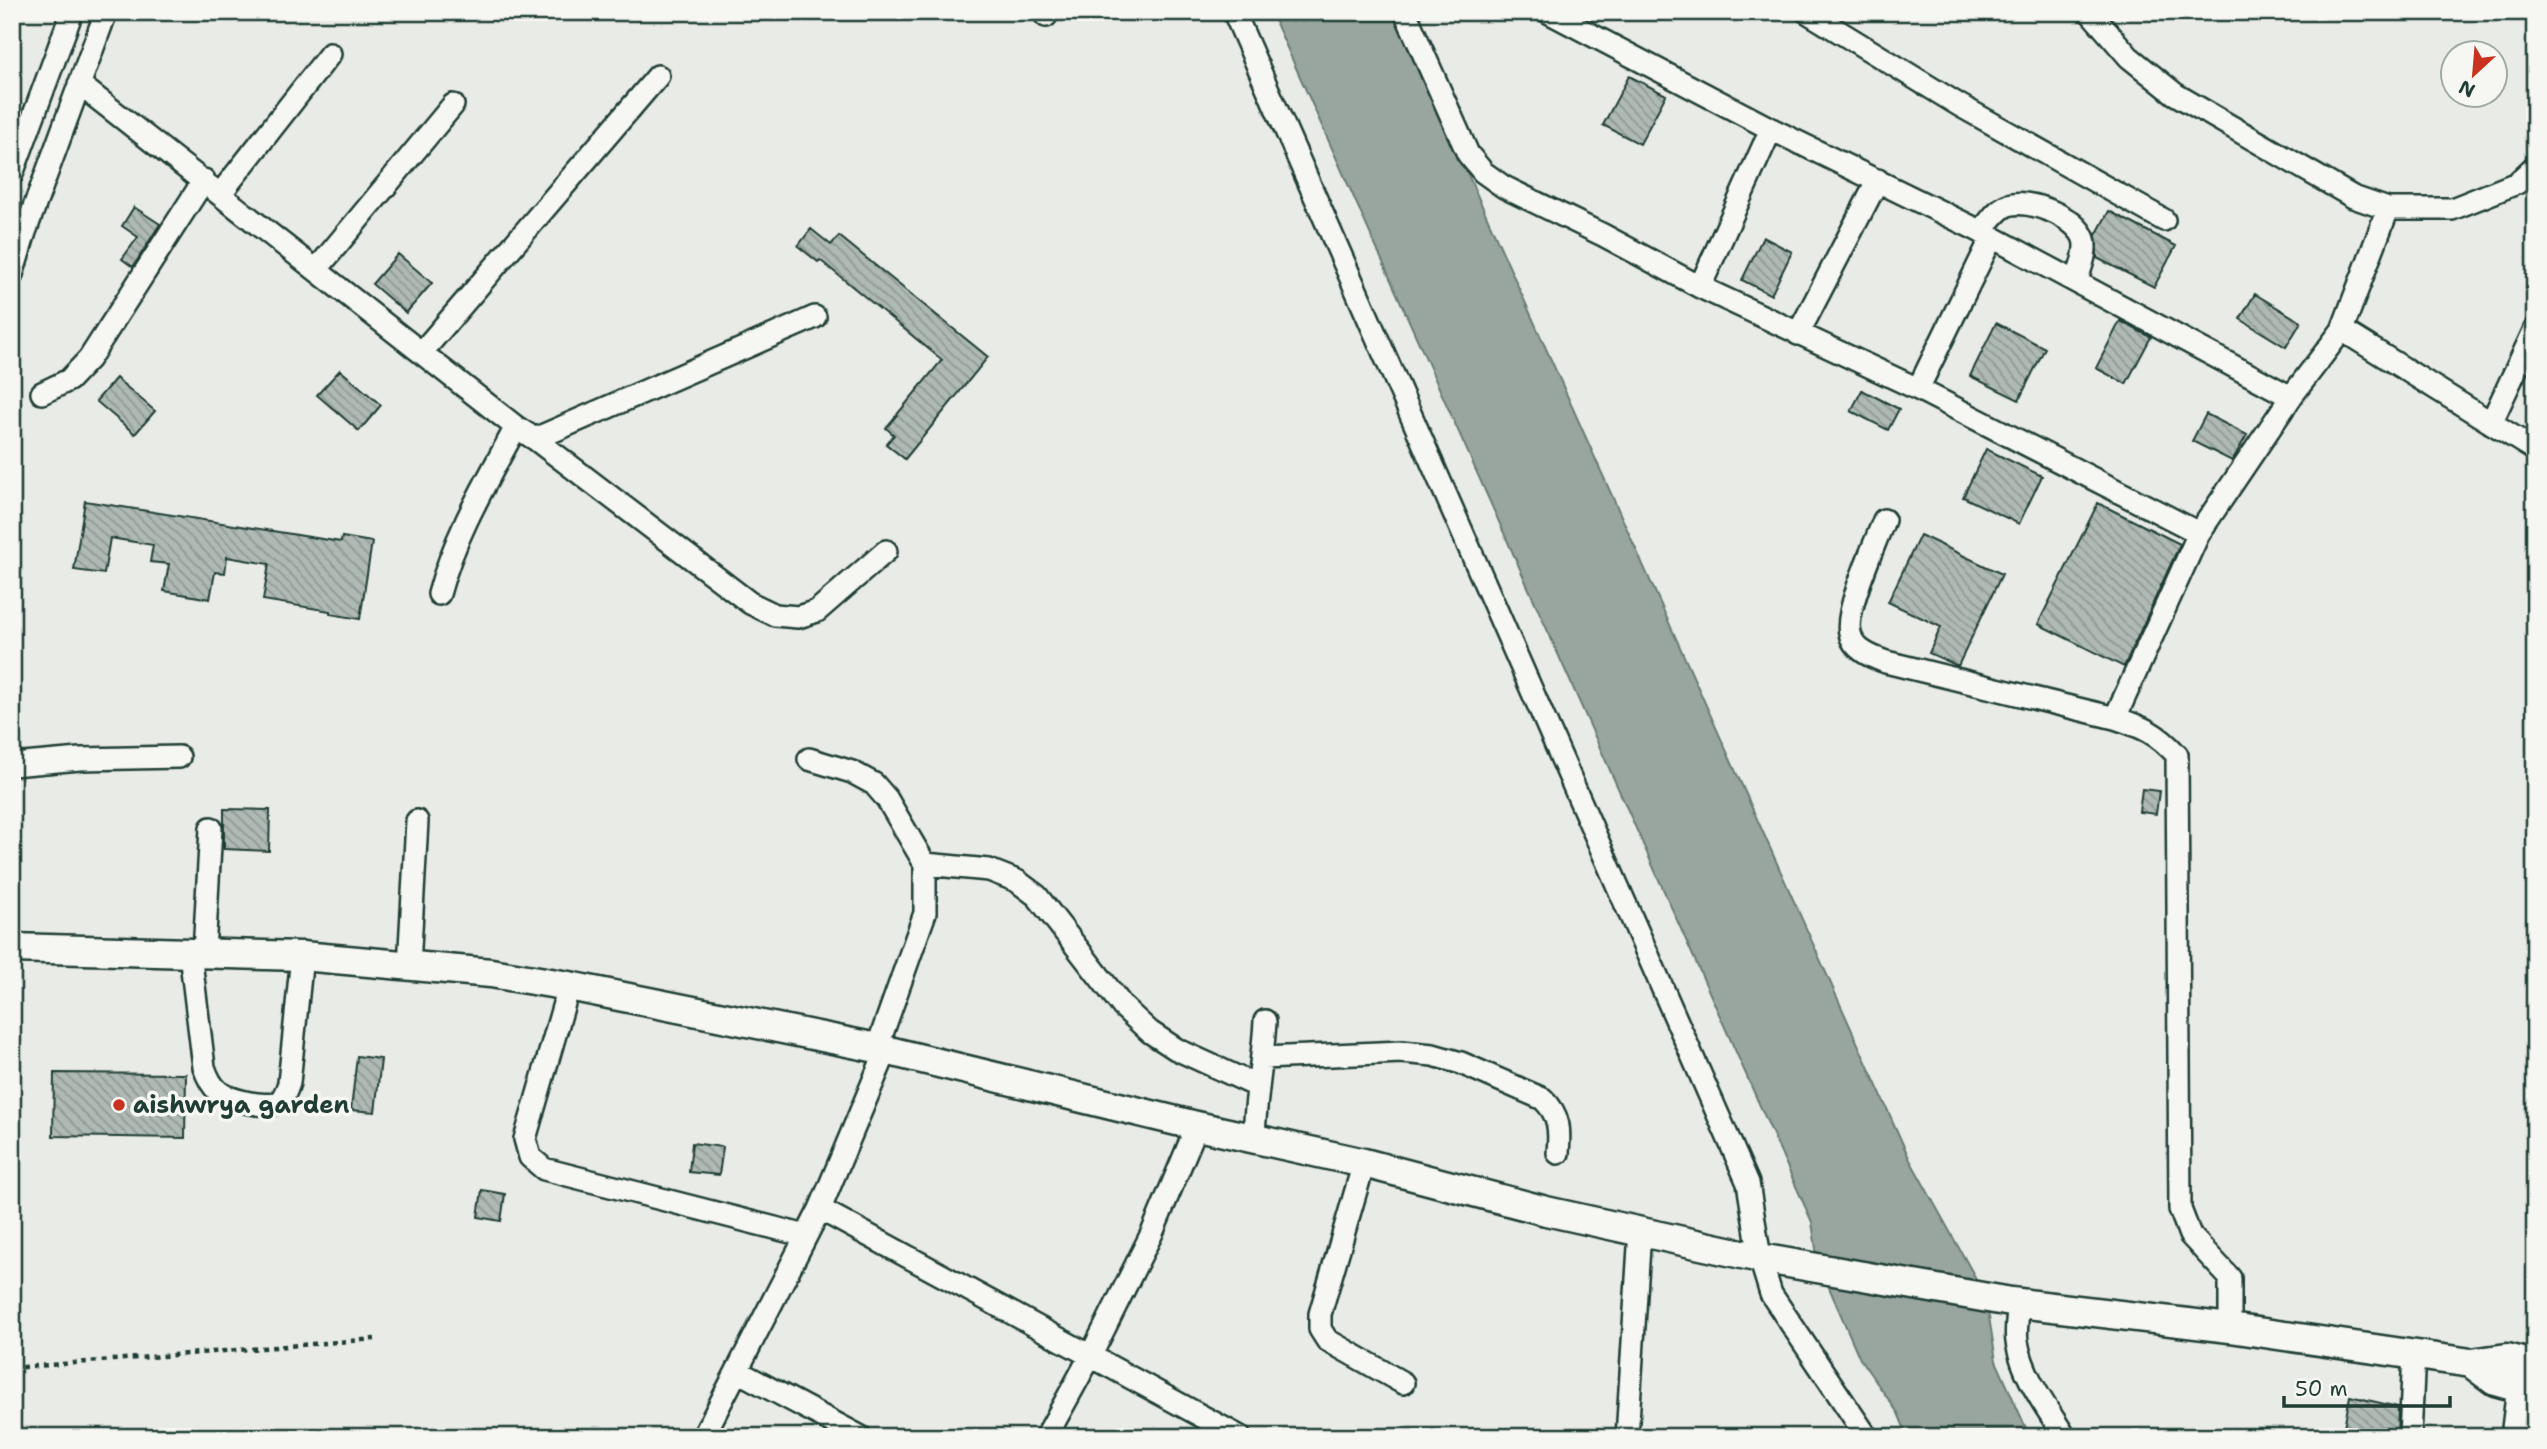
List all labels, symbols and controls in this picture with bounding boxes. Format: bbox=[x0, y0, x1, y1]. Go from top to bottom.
north arrow bbox=[2438, 38, 2508, 108]
text: N bbox=[2455, 74, 2479, 103]
place label: aishwrya garden bbox=[133, 1089, 350, 1121]
marker: aishwrya garden bbox=[111, 1097, 127, 1113]
scale bar bbox=[2284, 1365, 2451, 1409]
text: 50 m bbox=[2295, 1375, 2348, 1403]

